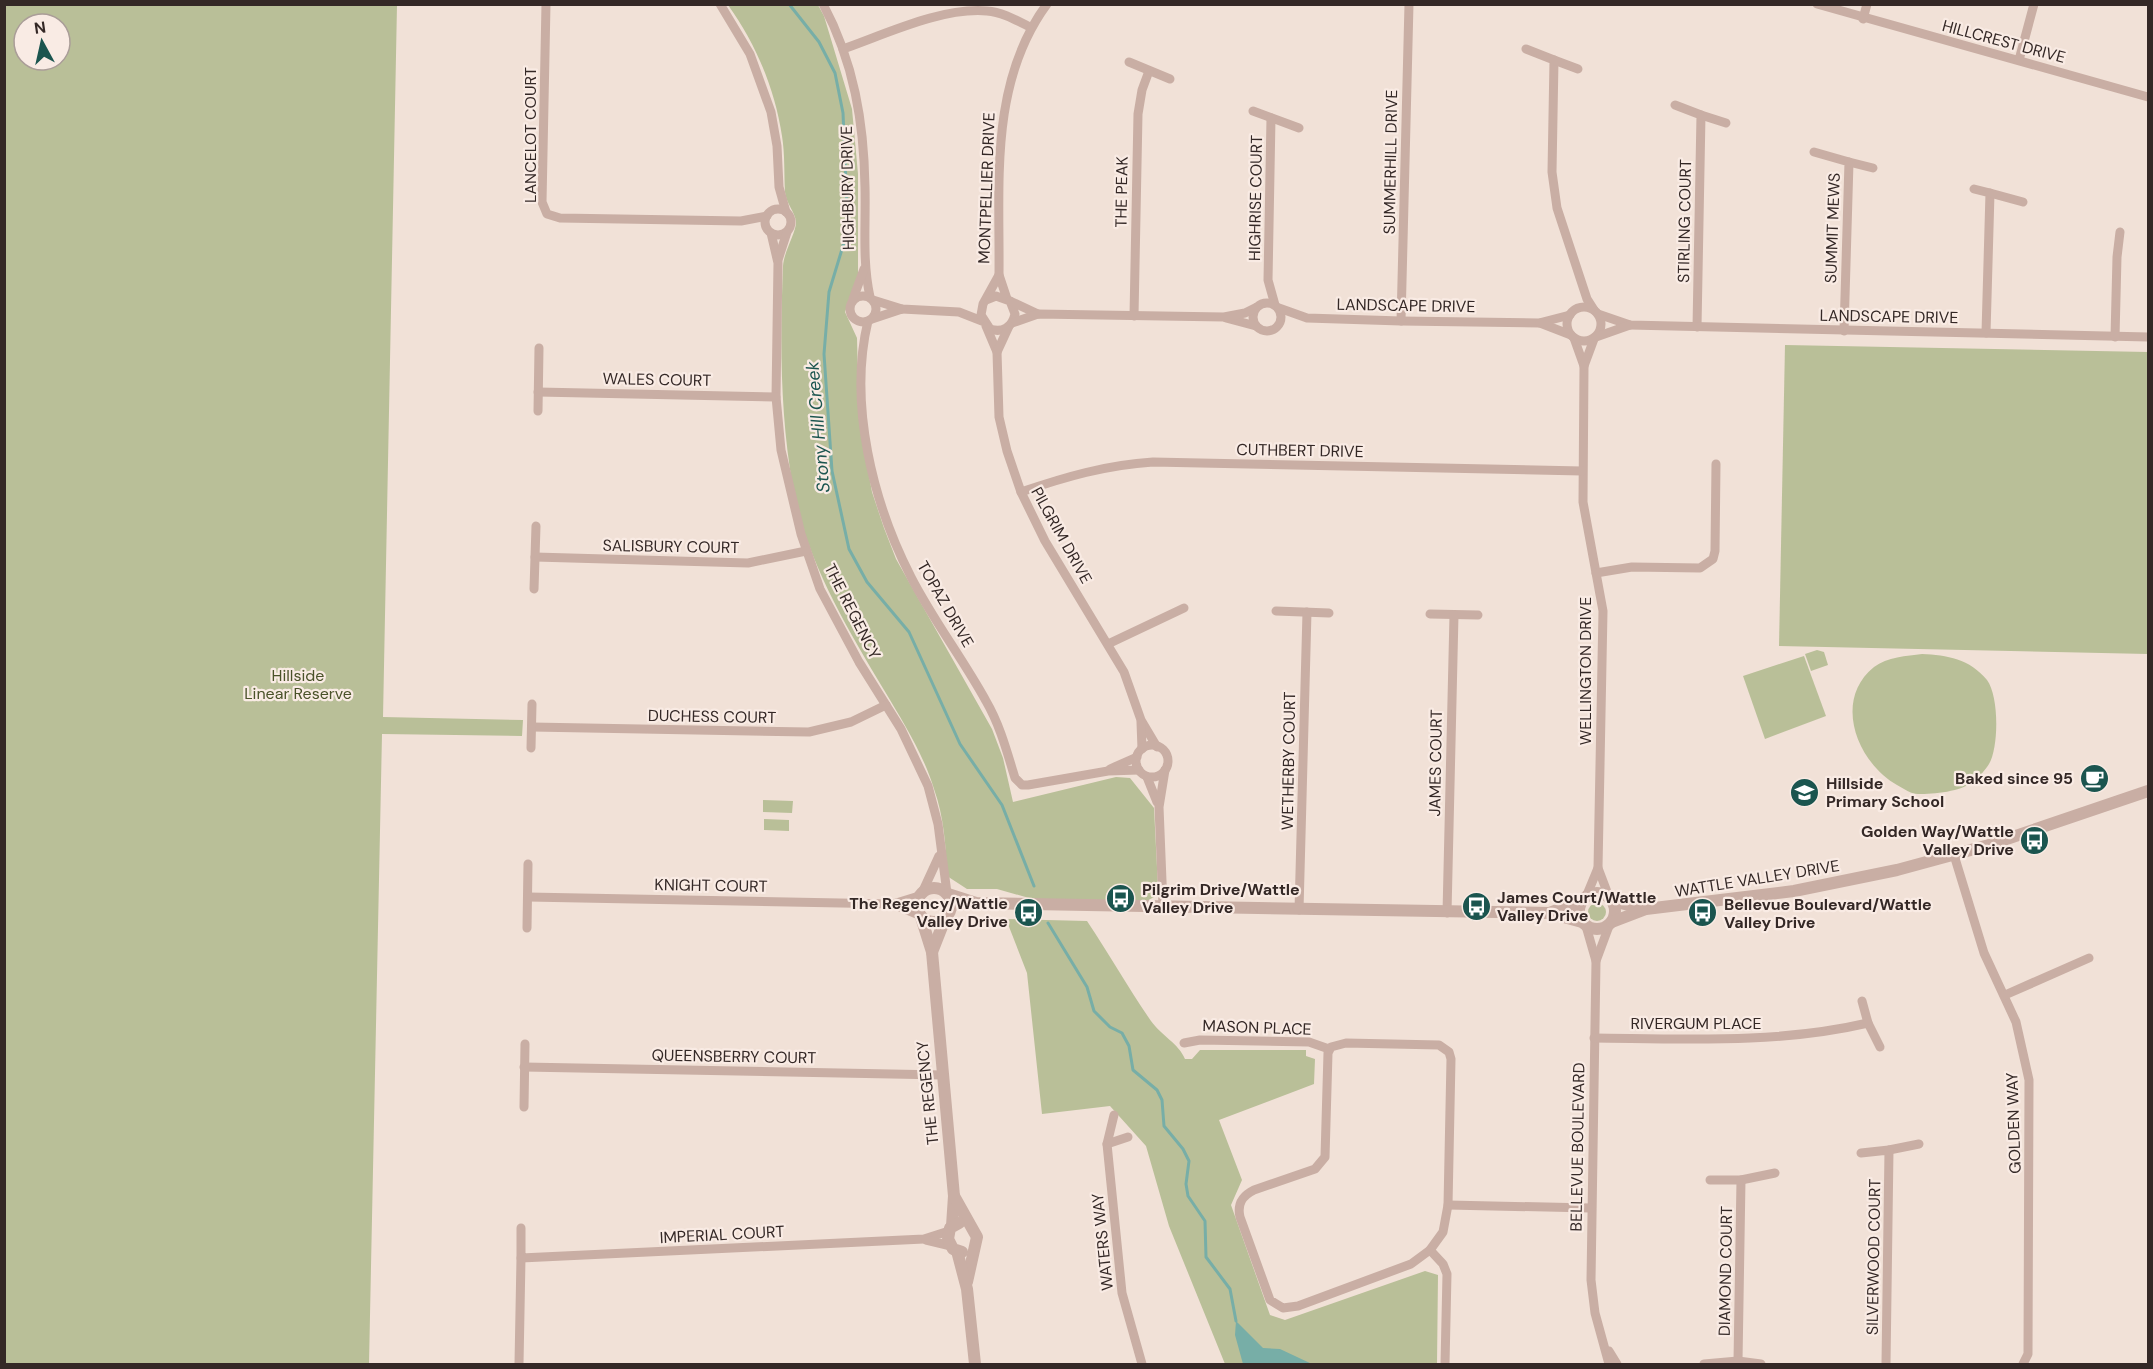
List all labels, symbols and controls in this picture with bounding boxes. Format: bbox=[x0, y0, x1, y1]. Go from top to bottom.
north arrow bbox=[12, 12, 72, 72]
street label: HILLCREST DRIVE bbox=[1940, 15, 2068, 68]
text: N bbox=[33, 16, 47, 39]
street label: LANCELOT COURT bbox=[520, 67, 541, 203]
street label: SUMMERHILL DRIVE bbox=[1379, 89, 1402, 235]
street label: MONTPELLIER DRIVE bbox=[973, 112, 1000, 264]
street label: HIGHBURY DRIVE bbox=[836, 126, 859, 250]
street label: HIGHRISE COURT bbox=[1244, 135, 1267, 261]
street label: THE PEAK bbox=[1110, 156, 1133, 228]
street label: STIRLING COURT bbox=[1673, 159, 1696, 283]
street label: SUMMIT MEWS bbox=[1820, 172, 1845, 284]
street label: LANDSCAPE DRIVE bbox=[1336, 294, 1476, 317]
street label: LANDSCAPE DRIVE bbox=[1819, 305, 1959, 328]
water label: Stony Hill Creek bbox=[800, 360, 836, 494]
street label: WALES COURT bbox=[602, 368, 712, 391]
street label: CUTHBERT DRIVE bbox=[1236, 439, 1364, 462]
street label: PILGRIM DRIVE bbox=[1026, 483, 1097, 587]
street label: SALISBURY COURT bbox=[602, 535, 740, 558]
street label: TOPAZ DRIVE bbox=[912, 557, 979, 651]
street label: THE REGENCY bbox=[820, 560, 886, 662]
street label: WELLINGTON DRIVE bbox=[1575, 597, 1596, 745]
park label: Hillside Linear Reserve bbox=[244, 665, 352, 704]
street label: WETHERBY COURT bbox=[1277, 692, 1300, 830]
street label: DUCHESS COURT bbox=[648, 705, 776, 728]
street label: JAMES COURT bbox=[1424, 709, 1447, 817]
cafe icon: Baked since 95 bbox=[2078, 762, 2110, 794]
place label: Baked since 95 bbox=[1955, 768, 2073, 789]
place label: Hillside Primary School bbox=[1826, 773, 1944, 812]
school or university icon: Hillside Primary School bbox=[1789, 776, 1821, 808]
place label: Golden Way/Wattle Valley Drive bbox=[1861, 821, 2014, 860]
bus stop icon: Golden Way/Wattle Valley Drive bbox=[2019, 824, 2051, 856]
street label: WATTLE VALLEY DRIVE bbox=[1673, 855, 1841, 902]
street label: KNIGHT COURT bbox=[654, 874, 768, 897]
place label: Pilgrim Drive/Wattle Valley Drive bbox=[1142, 879, 1300, 918]
bus stop icon: Pilgrim Drive/Wattle Valley Drive bbox=[1105, 882, 1137, 914]
place label: James Court/Wattle Valley Drive bbox=[1497, 887, 1656, 926]
bus stop icon: James Court/Wattle Valley Drive bbox=[1460, 890, 1492, 922]
place label: The Regency/Wattle Valley Drive bbox=[849, 893, 1008, 932]
place label: Bellevue Boulevard/Wattle Valley Drive bbox=[1724, 894, 1932, 933]
bus stop icon: The Regency/Wattle Valley Drive bbox=[1013, 896, 1045, 928]
bus stop icon: Bellevue Boulevard/Wattle Valley Drive bbox=[1687, 897, 1719, 929]
street label: RIVERGUM PLACE bbox=[1630, 1013, 1762, 1034]
street label: MASON PLACE bbox=[1202, 1015, 1312, 1040]
street label: THE REGENCY bbox=[912, 1040, 943, 1146]
street label: QUEENSBERRY COURT bbox=[651, 1045, 817, 1068]
street label: BELLEVUE BOULEVARD bbox=[1566, 1062, 1589, 1232]
street label: GOLDEN WAY bbox=[2001, 1072, 2026, 1174]
street label: SILVERWOOD COURT bbox=[1862, 1179, 1885, 1335]
street label: WATERS WAY bbox=[1087, 1192, 1118, 1292]
street label: DIAMOND COURT bbox=[1714, 1206, 1737, 1336]
street label: IMPERIAL COURT bbox=[659, 1221, 785, 1248]

